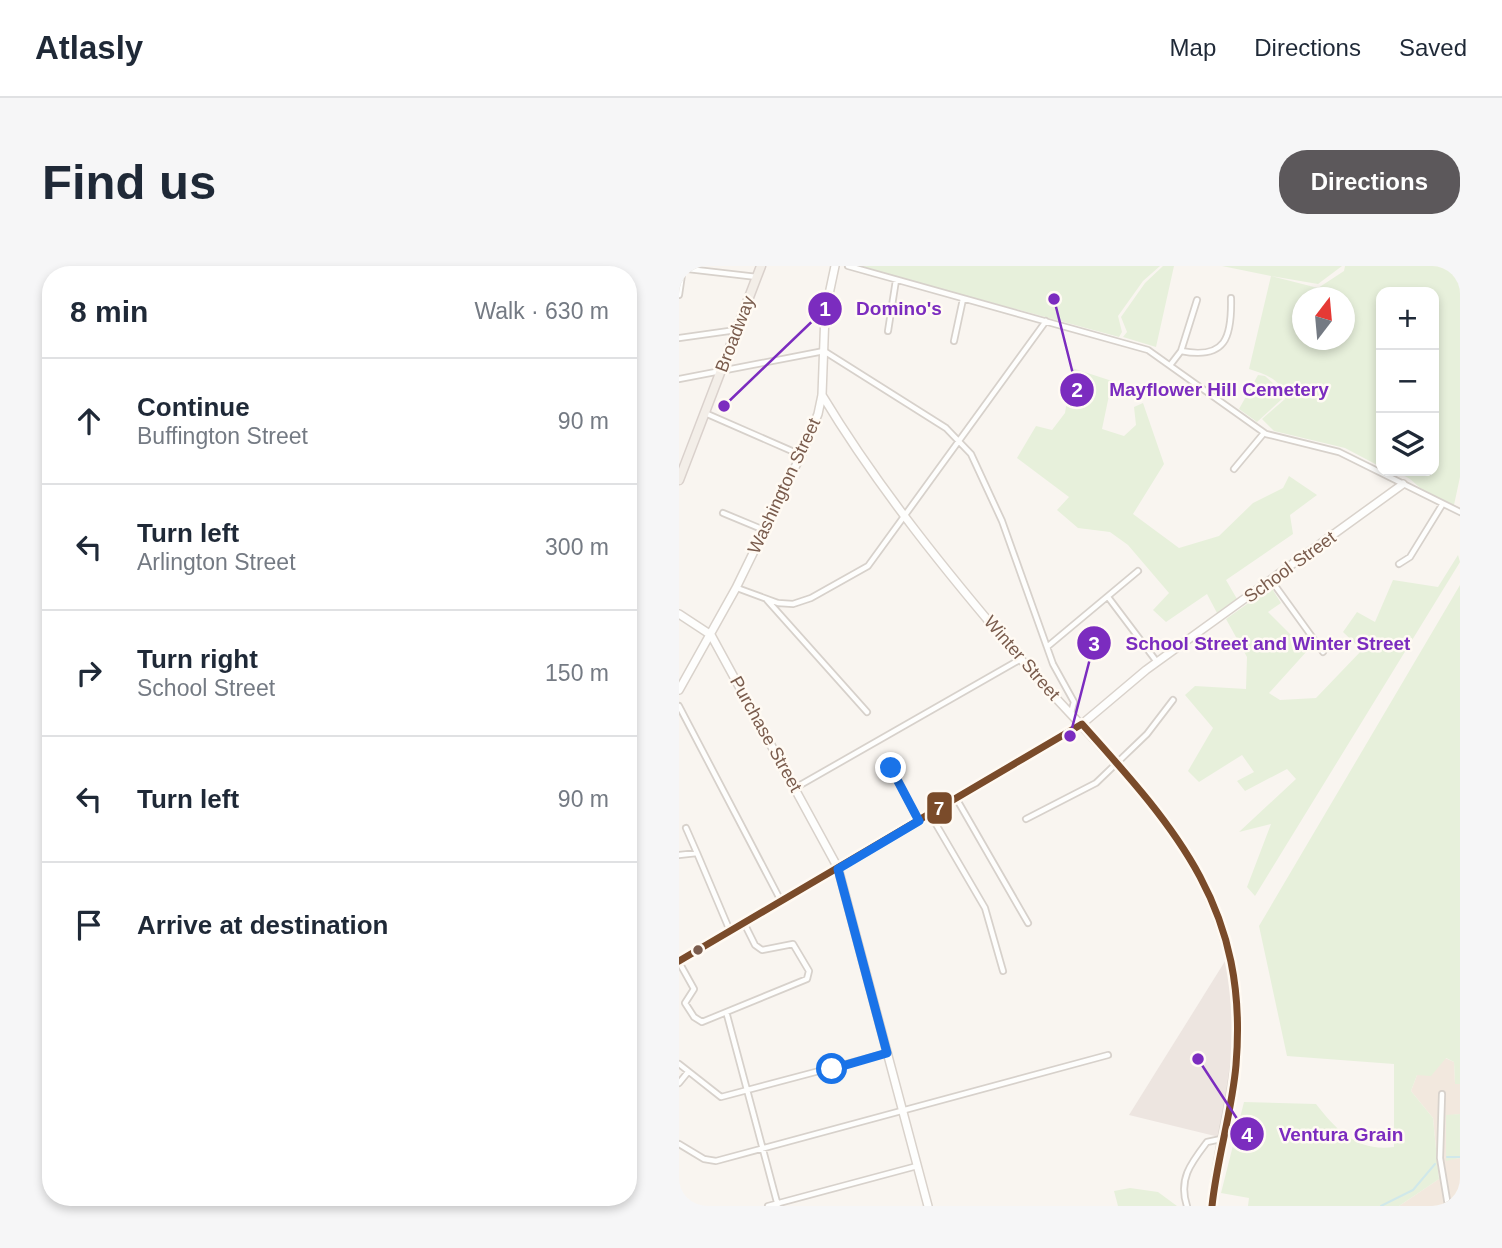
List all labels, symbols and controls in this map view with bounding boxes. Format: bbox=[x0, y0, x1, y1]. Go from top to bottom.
text: Atlasly bbox=[35, 29, 143, 66]
text: Map bbox=[1170, 34, 1216, 61]
text: Directions bbox=[1254, 34, 1361, 61]
text: Saved bbox=[1399, 34, 1467, 61]
button: Directions bbox=[1279, 150, 1460, 214]
text: Find us bbox=[42, 155, 216, 209]
north arrow bbox=[1292, 287, 1355, 350]
map controls bbox=[1376, 287, 1439, 476]
button: + bbox=[1376, 287, 1439, 350]
callout: Domino's bbox=[807, 289, 956, 329]
street label: Broadway bbox=[711, 293, 759, 375]
text: 8 min bbox=[70, 295, 148, 328]
text: 1 bbox=[819, 297, 831, 320]
text: Walk · 630 m bbox=[474, 298, 609, 324]
text: Domino's bbox=[856, 298, 942, 319]
button: − bbox=[1376, 350, 1439, 413]
callout: Mayflower Hill Cemetery bbox=[1060, 370, 1343, 410]
text: 2 bbox=[1071, 378, 1083, 401]
text: Mayflower Hill Cemetery bbox=[1109, 379, 1329, 400]
text: Continue bbox=[137, 392, 250, 422]
icon: ahead bbox=[70, 402, 108, 440]
text: 90 m bbox=[558, 408, 609, 434]
button: layers bbox=[1376, 413, 1439, 476]
street label: Washington Street bbox=[744, 415, 824, 557]
text: Buffington Street bbox=[137, 423, 308, 449]
text: Turn left bbox=[137, 518, 239, 548]
street label: School Street bbox=[1240, 527, 1340, 607]
icon: left bbox=[70, 528, 108, 566]
text: 300 m bbox=[545, 534, 609, 560]
text: Arlington Street bbox=[137, 549, 296, 575]
street label: Winter Street bbox=[980, 612, 1064, 704]
callout: School Street and Winter Street bbox=[1077, 623, 1425, 663]
text: 3 bbox=[1088, 632, 1100, 655]
text: School Street and Winter Street bbox=[1126, 633, 1411, 654]
text: Turn right bbox=[137, 644, 258, 674]
icon: right bbox=[70, 654, 108, 692]
text: 150 m bbox=[545, 660, 609, 686]
street label: Purchase Street bbox=[726, 673, 806, 795]
text: School Street bbox=[137, 675, 275, 701]
route end bbox=[875, 752, 906, 783]
icon: left bbox=[70, 780, 108, 818]
text: Turn left bbox=[137, 784, 239, 814]
text: 90 m bbox=[558, 786, 609, 812]
line badge: 7 bbox=[926, 791, 953, 825]
text: 7 bbox=[934, 798, 944, 819]
icon: arrive bbox=[70, 906, 108, 944]
text: Arrive at destination bbox=[137, 910, 388, 940]
unlabelled marker bbox=[691, 943, 705, 957]
route start bbox=[816, 1053, 847, 1084]
callout: Ventura Grain bbox=[1230, 1114, 1417, 1154]
text: 4 bbox=[1241, 1123, 1253, 1146]
text: Ventura Grain bbox=[1279, 1124, 1403, 1145]

